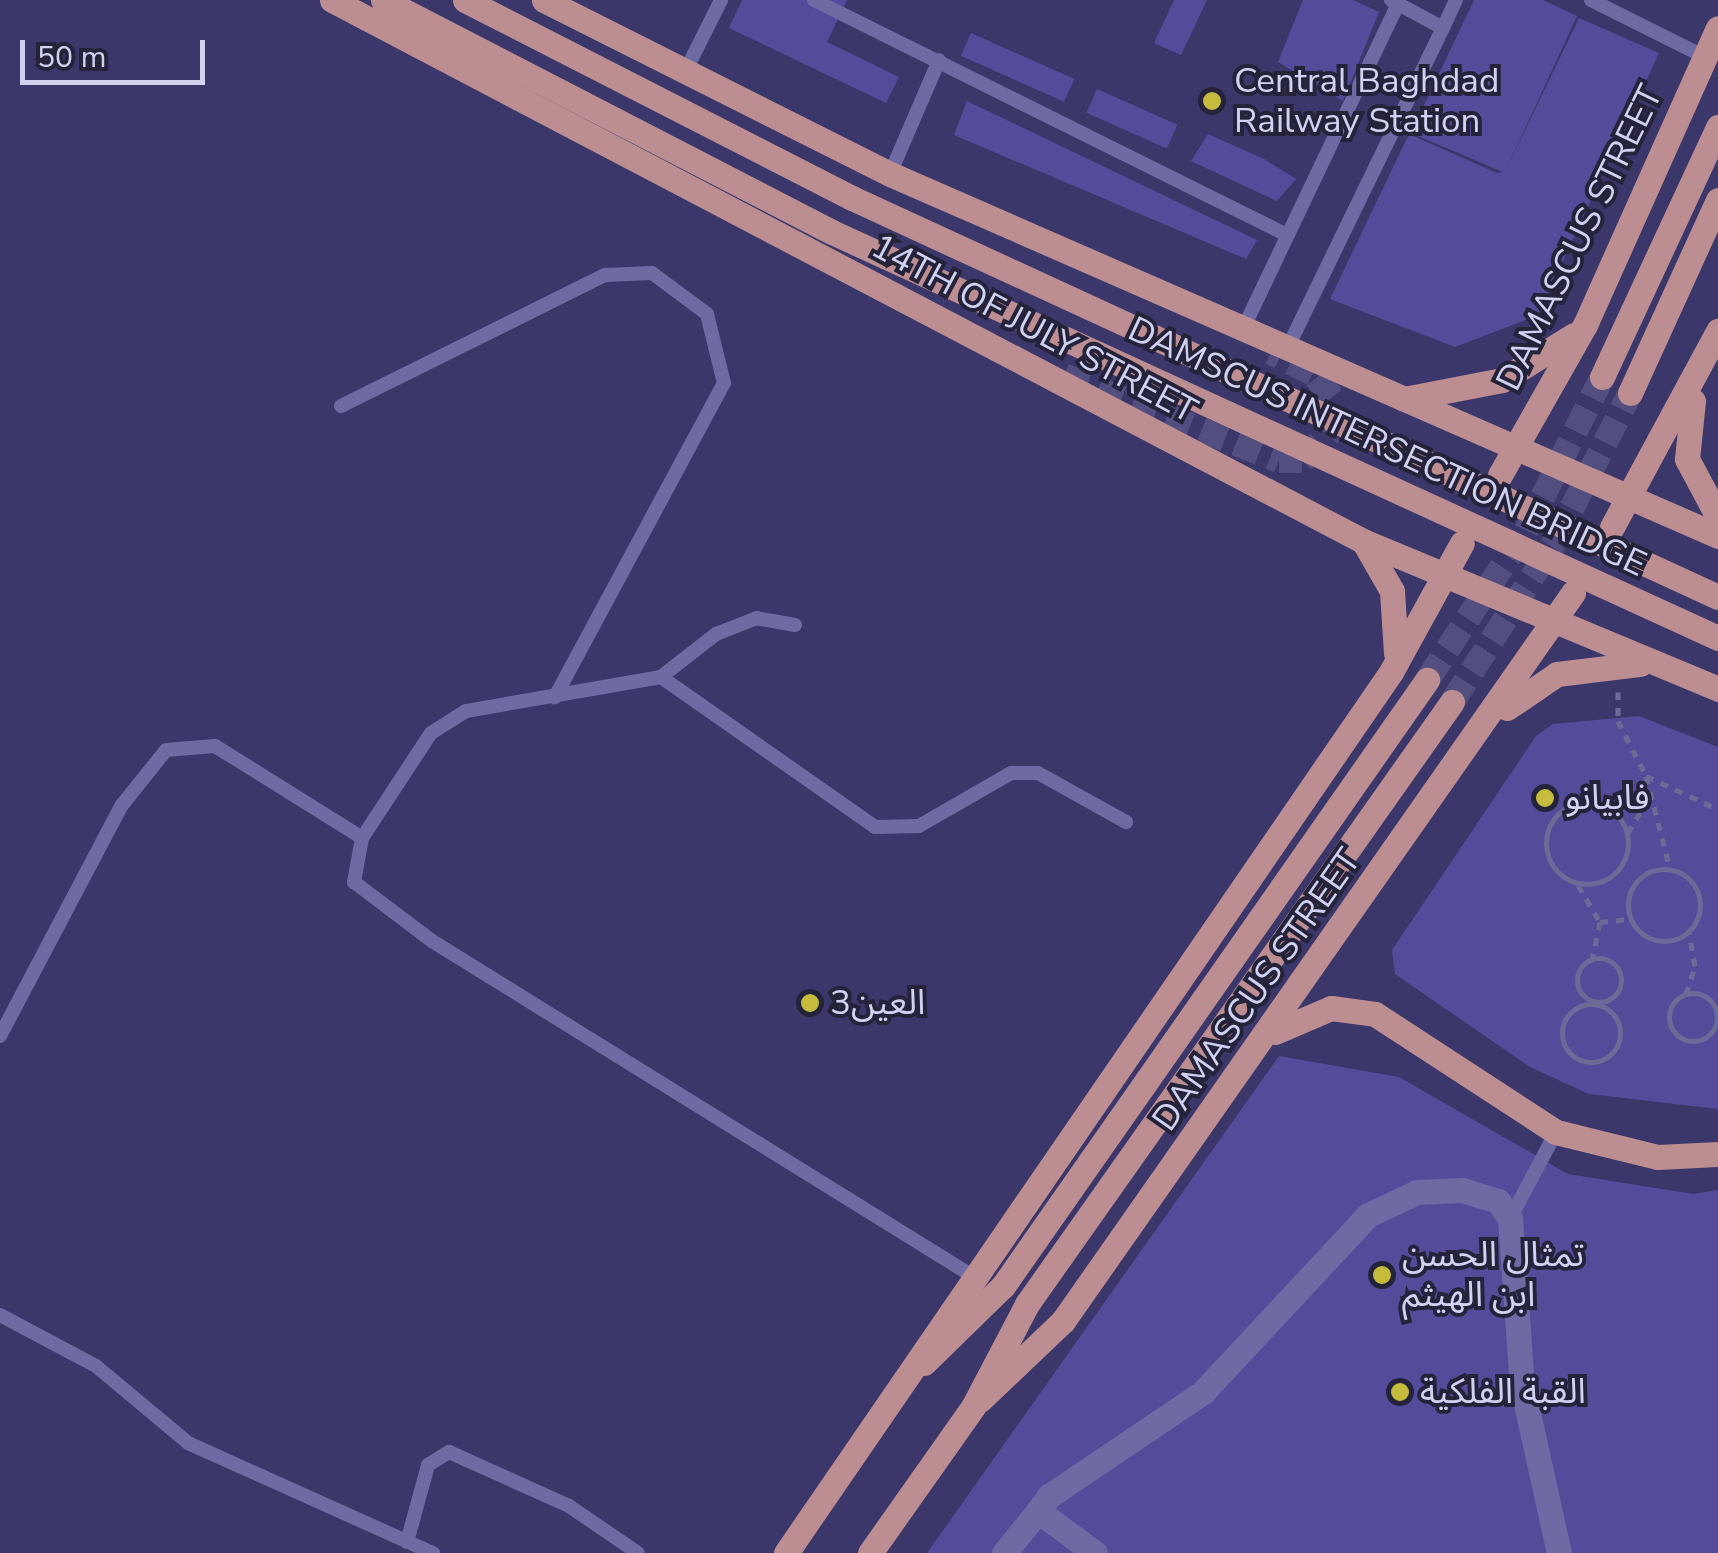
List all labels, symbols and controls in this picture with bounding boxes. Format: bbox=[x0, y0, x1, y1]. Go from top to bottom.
scale bar bbox=[25, 20, 210, 82]
text: 50 m bbox=[37, 37, 106, 78]
place label: Central Baghdad Railway Station bbox=[1234, 60, 1499, 142]
street label: DAMASCUS STREET bbox=[1488, 79, 1672, 397]
marker: Central Baghdad Railway Station bbox=[1199, 88, 1225, 114]
street label: 14TH OF JULY STREET bbox=[864, 225, 1204, 433]
street label: DAMSCUS INTERSECTION BRIDGE bbox=[1121, 308, 1653, 586]
place label: فابيانو bbox=[1565, 777, 1649, 819]
marker: فابيانو bbox=[1534, 787, 1556, 809]
street label: DAMASCUS STREET bbox=[1144, 841, 1370, 1139]
place label: العين3 bbox=[830, 982, 925, 1024]
marker: العين3 bbox=[799, 992, 821, 1014]
place label: تمثال الحسن ابن الهيثم bbox=[1402, 1234, 1584, 1316]
marker: تمثال الحسن ابن الهيثم bbox=[1371, 1264, 1393, 1286]
place label: القبة الفلكية bbox=[1420, 1371, 1586, 1413]
marker: القبة الفلكية bbox=[1389, 1381, 1411, 1403]

